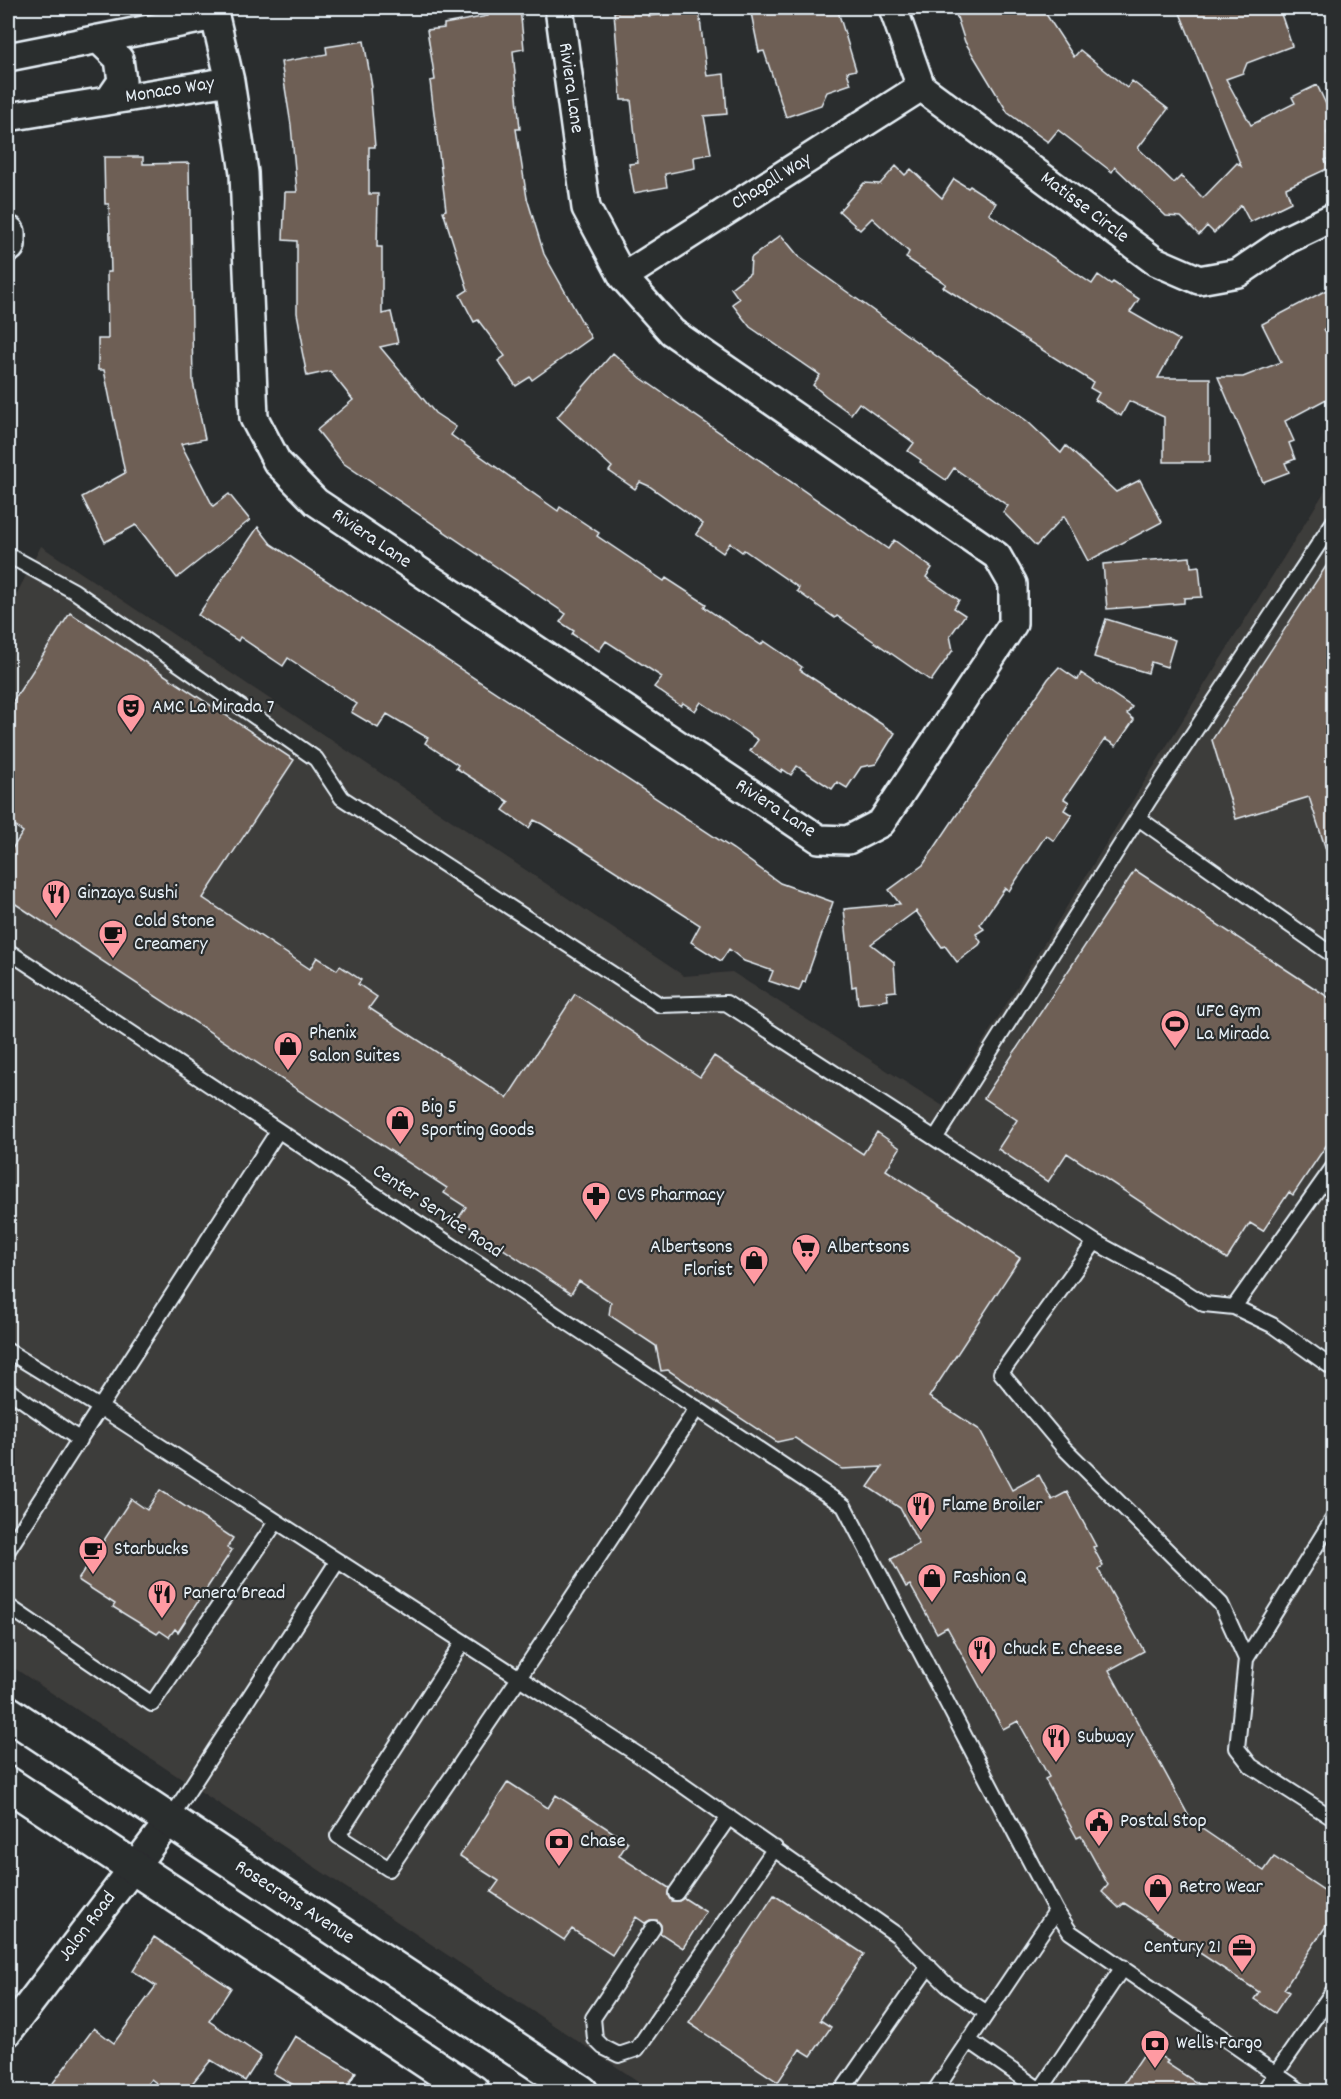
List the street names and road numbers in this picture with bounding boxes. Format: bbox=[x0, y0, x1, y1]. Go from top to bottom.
street label: Riviera Lane bbox=[550, 41, 590, 135]
street label: Monaco Way bbox=[123, 70, 217, 112]
street label: Chagall Way bbox=[727, 146, 818, 218]
street label: Matisse Circle bbox=[1034, 165, 1134, 251]
street label: Riviera Lane bbox=[325, 502, 417, 576]
street label: Riviera Lane bbox=[729, 772, 821, 846]
street label: Center Service Road bbox=[366, 1158, 508, 1266]
street label: Rosecrans Avenue bbox=[229, 1854, 360, 1952]
street label: Jalon Road bbox=[52, 1886, 124, 1968]

